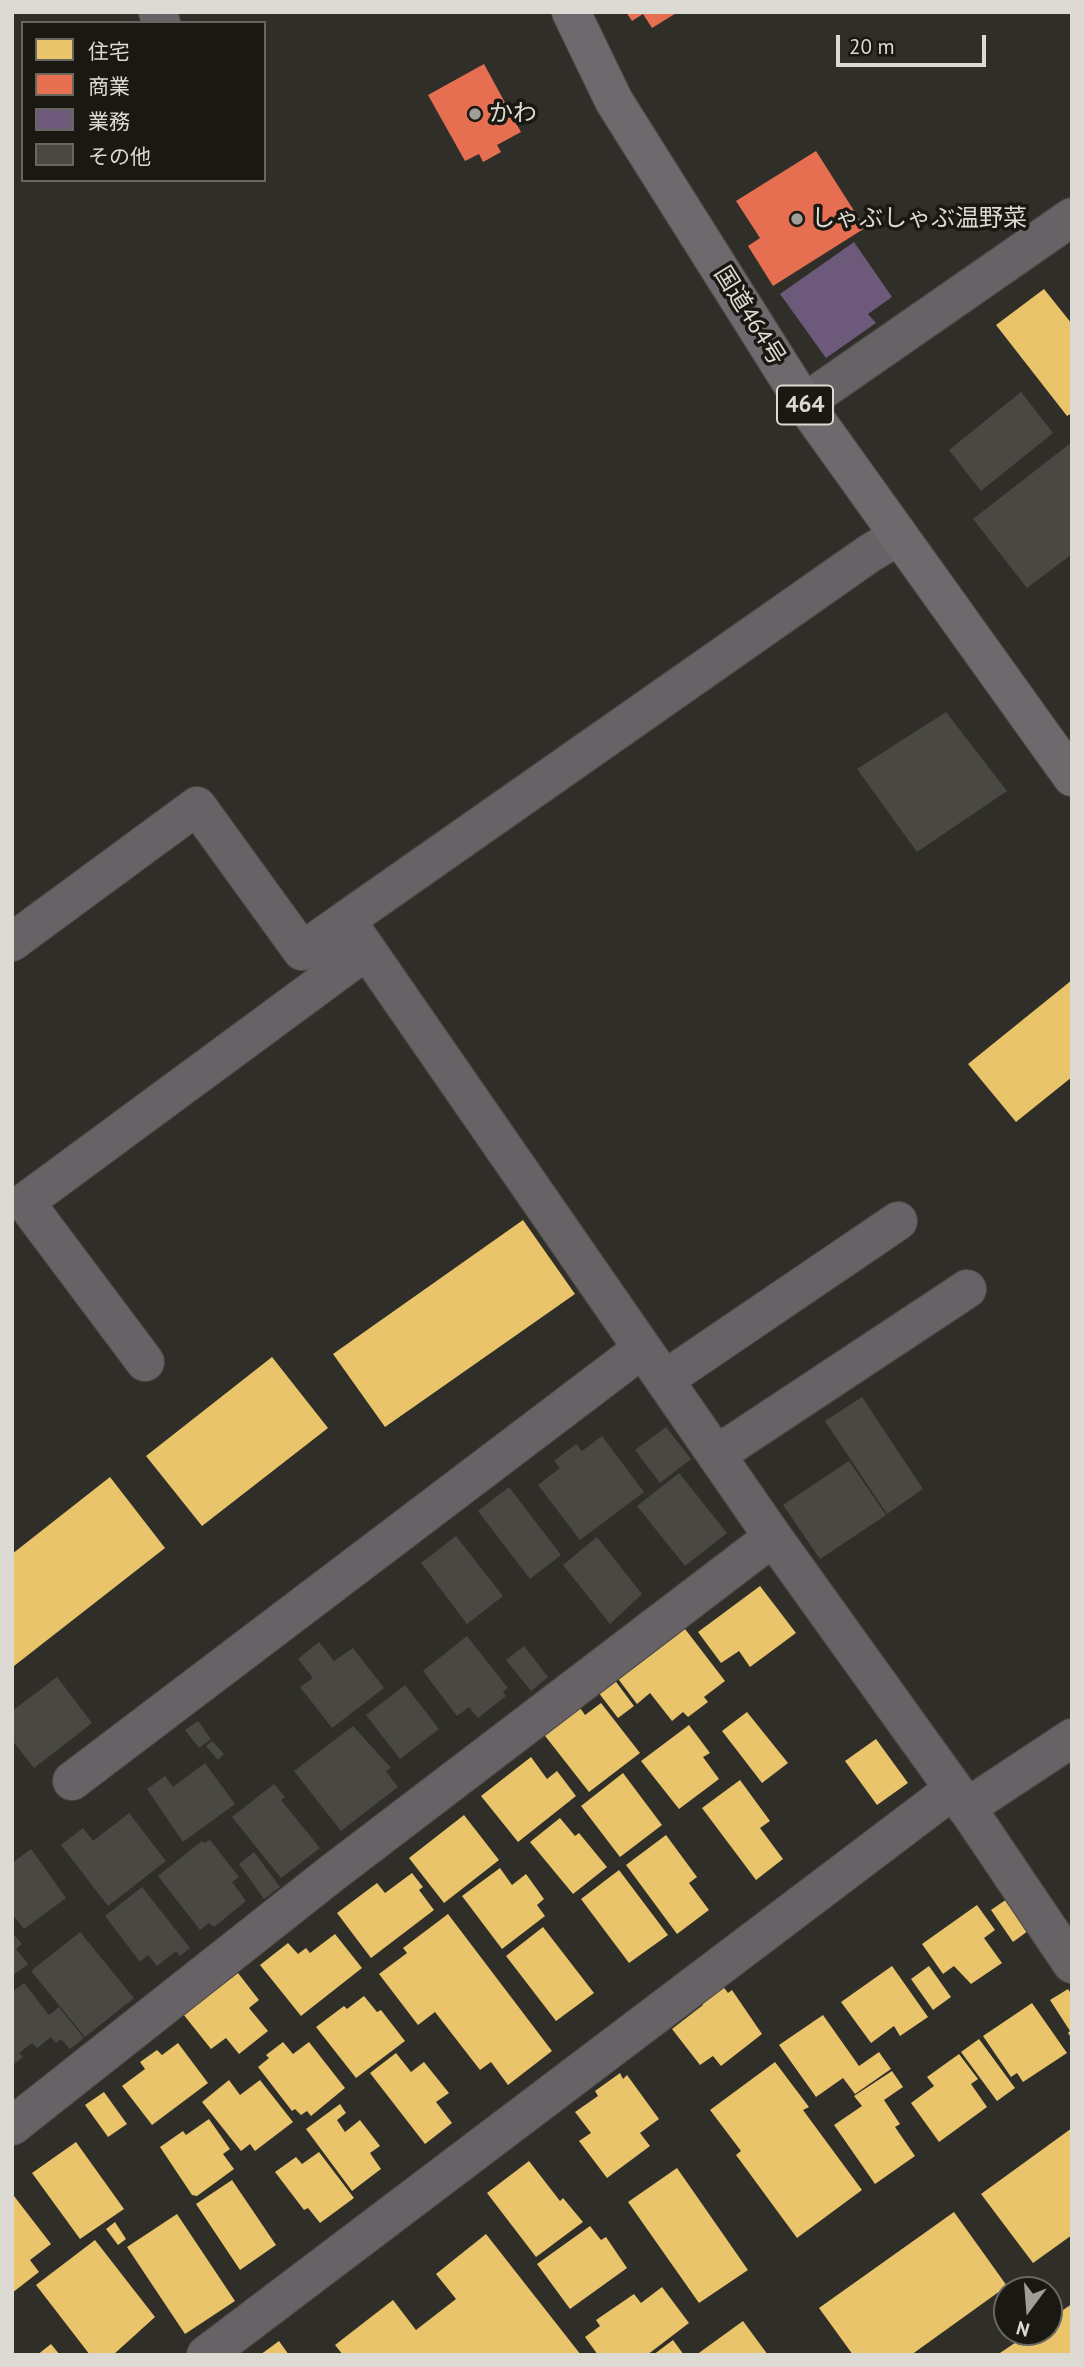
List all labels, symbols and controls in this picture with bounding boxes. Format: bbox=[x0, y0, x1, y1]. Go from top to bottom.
legend bbox=[21, 21, 266, 182]
scale bar bbox=[839, 21, 990, 65]
text: 20 m bbox=[849, 33, 895, 60]
text: 住宅 bbox=[88, 38, 130, 65]
text: 商業 bbox=[88, 73, 130, 100]
place label: かわ bbox=[489, 100, 537, 128]
marker: かわ bbox=[467, 106, 483, 122]
text: 業務 bbox=[88, 108, 130, 135]
text: その他 bbox=[88, 143, 151, 170]
place label: しゃぶしゃぶ温野菜 bbox=[811, 205, 1027, 233]
marker: しゃぶしゃぶ温野菜 bbox=[789, 211, 805, 227]
street label: 国道464号 bbox=[707, 261, 791, 371]
road number: 464 bbox=[777, 386, 833, 424]
north arrow bbox=[993, 2276, 1063, 2346]
text: N bbox=[1013, 2316, 1032, 2343]

